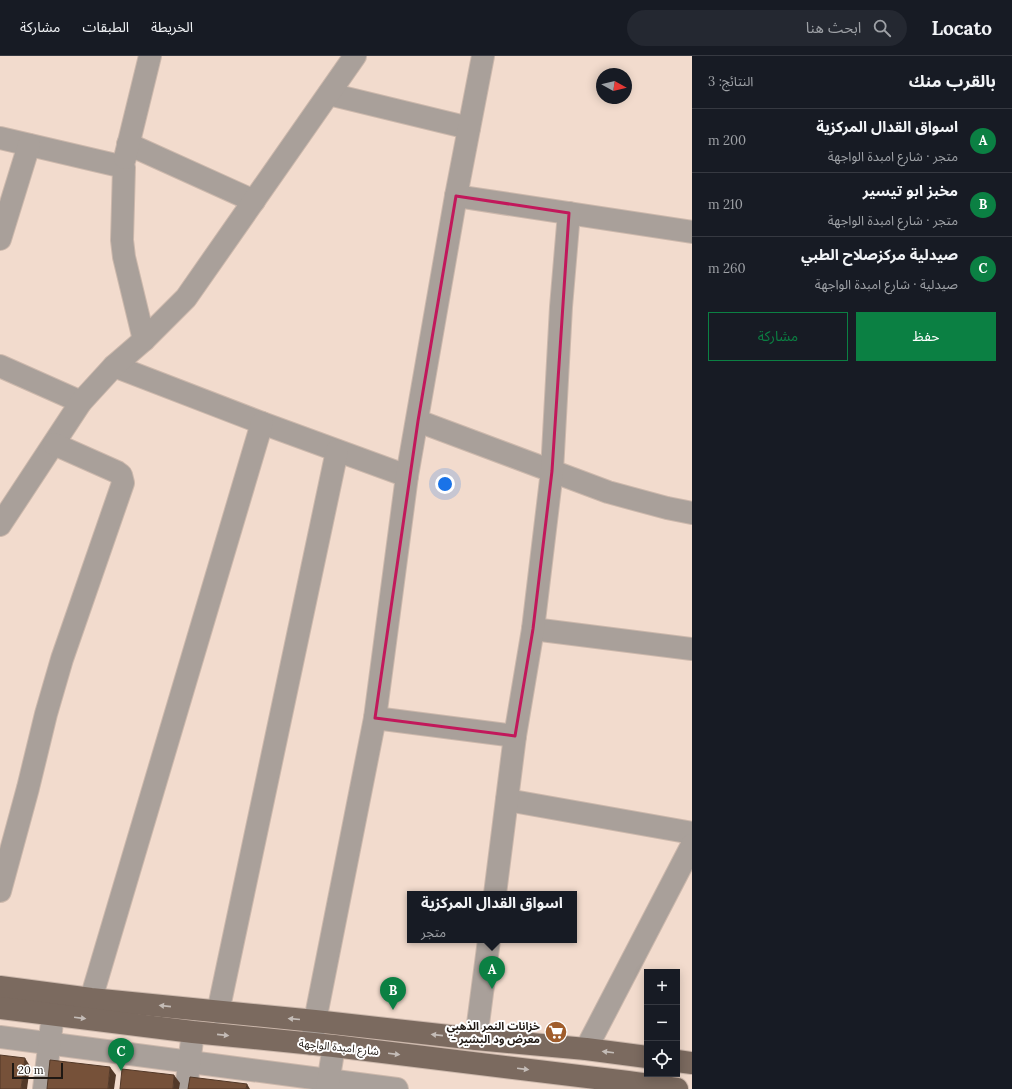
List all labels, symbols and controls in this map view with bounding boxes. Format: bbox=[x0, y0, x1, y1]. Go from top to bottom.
search box bbox=[627, 10, 907, 46]
text: Locato bbox=[931, 16, 992, 40]
icon: search bbox=[871, 17, 893, 39]
text: مشاركة bbox=[20, 18, 60, 36]
text: الطبقات bbox=[82, 18, 129, 36]
text: الخريطة bbox=[151, 18, 193, 36]
text: ابحث هنا bbox=[806, 18, 861, 37]
north arrow bbox=[596, 68, 632, 104]
text: بالقرب منك bbox=[909, 70, 996, 92]
text: النتائج: 3 bbox=[708, 73, 753, 90]
text: اسواق القدال المركزية bbox=[816, 117, 958, 136]
text: 200 m bbox=[708, 132, 746, 149]
text: A bbox=[979, 132, 987, 149]
text: متجر · شارع امبدة الواجهة bbox=[828, 148, 958, 165]
text: مخبز ابو تيسير bbox=[863, 181, 958, 200]
text: 210 m bbox=[708, 196, 743, 213]
text: B bbox=[979, 196, 987, 213]
text: متجر · شارع امبدة الواجهة bbox=[828, 212, 958, 229]
text: صيدلية مركزصلاح الطبي bbox=[801, 245, 958, 264]
text: 260 m bbox=[708, 260, 746, 277]
text: C bbox=[979, 260, 987, 277]
text: صيدلية · شارع امبدة الواجهة bbox=[815, 276, 958, 293]
button: مشاركة bbox=[708, 312, 848, 361]
button: حفظ bbox=[856, 312, 996, 361]
your location bbox=[435, 474, 455, 494]
popup bbox=[407, 891, 577, 943]
text: اسواق القدال المركزية bbox=[421, 893, 563, 912]
text: متجر bbox=[421, 924, 446, 941]
pin: A bbox=[479, 956, 505, 989]
map controls bbox=[644, 969, 680, 1077]
button: + bbox=[644, 969, 680, 1005]
pin: B bbox=[380, 977, 406, 1010]
one-way arrow bbox=[159, 1003, 171, 1010]
button: − bbox=[644, 1005, 680, 1041]
one-way arrow bbox=[74, 1015, 86, 1021]
one-way arrow bbox=[288, 1015, 300, 1022]
place label: خزانات النمر الذهبي - معرض ود البشير bbox=[446, 1019, 540, 1046]
supermarket icon: خزانات النمر الذهبي - معرض ود البشير bbox=[543, 1019, 569, 1045]
one-way arrow bbox=[431, 1031, 443, 1038]
one-way arrow bbox=[217, 1032, 229, 1039]
street label: شارع امبدة الواجهة bbox=[298, 1036, 380, 1059]
pin: C bbox=[108, 1038, 134, 1071]
button: locate bbox=[644, 1041, 680, 1077]
one-way arrow bbox=[602, 1049, 614, 1055]
one-way arrow bbox=[388, 1050, 400, 1057]
scale bar bbox=[12, 1061, 63, 1080]
text: 20 m bbox=[18, 1063, 43, 1077]
one-way arrow bbox=[517, 1066, 529, 1072]

